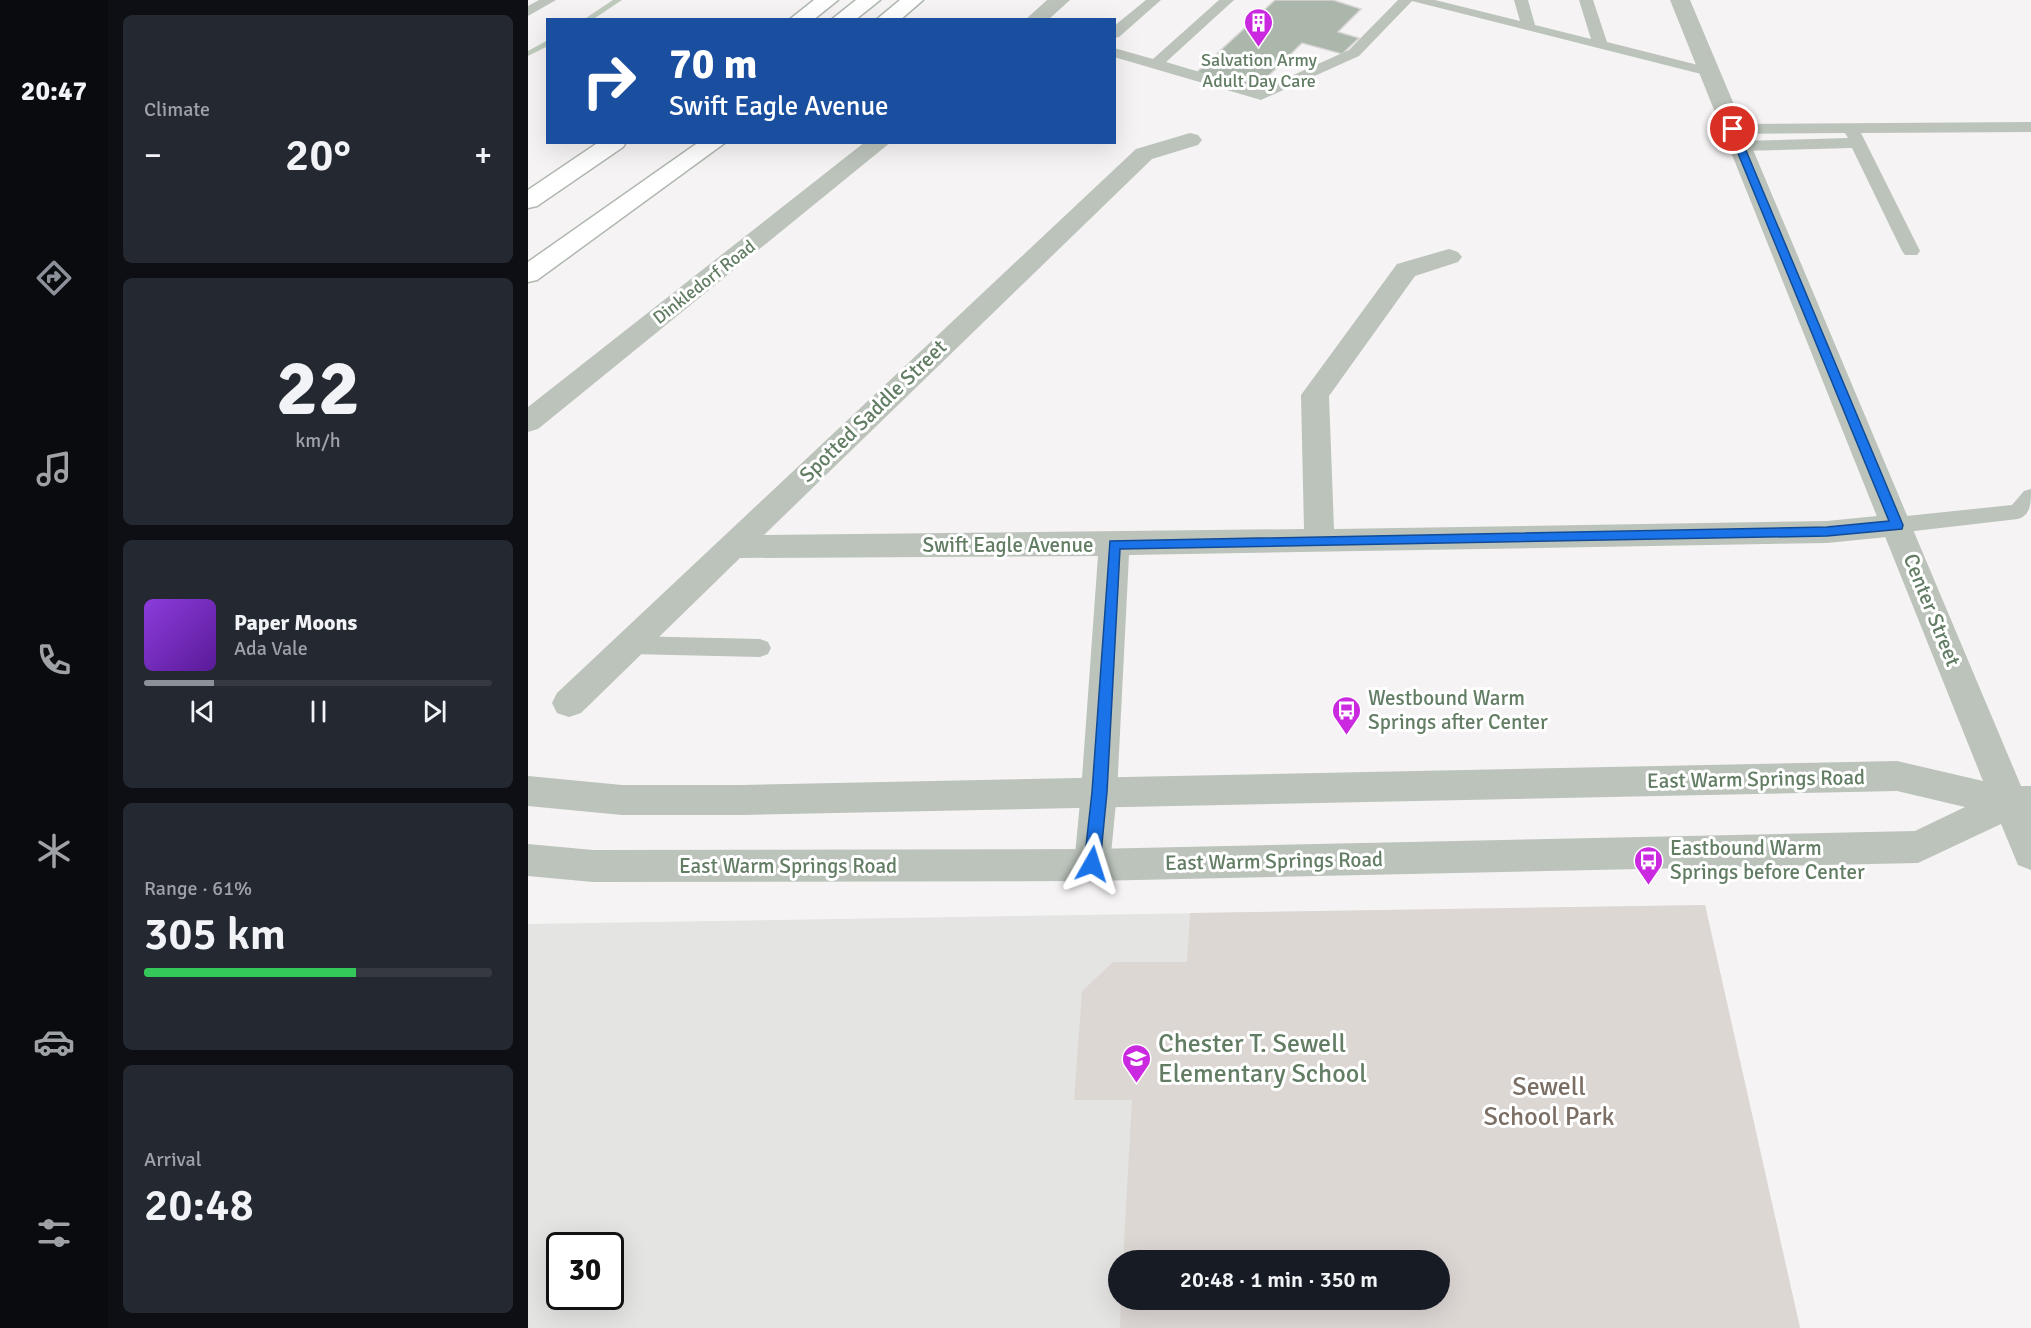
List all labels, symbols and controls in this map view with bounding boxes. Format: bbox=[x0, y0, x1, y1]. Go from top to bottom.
building icon: Salvation Army Adult Day Care bbox=[1243, 7, 1275, 49]
text: 70 m bbox=[669, 39, 758, 90]
icon: right bbox=[570, 42, 648, 120]
place label: Salvation Army Adult Day Care bbox=[1201, 49, 1318, 92]
text: 20:47 bbox=[21, 75, 87, 108]
text: Swift Eagle Avenue bbox=[669, 90, 889, 123]
text: Climate bbox=[144, 97, 210, 122]
pin bbox=[1707, 103, 1758, 154]
icon: arrive bbox=[1716, 112, 1749, 145]
text: 20° bbox=[285, 128, 351, 183]
text: − bbox=[144, 135, 162, 176]
text: + bbox=[474, 135, 492, 176]
street label: Dinkledorf Road bbox=[648, 235, 760, 329]
icon: directions bbox=[33, 257, 75, 299]
street label: Spotted Saddle Street bbox=[794, 334, 952, 488]
text: 22 bbox=[276, 341, 360, 437]
text: km/h bbox=[295, 428, 341, 453]
icon: music bbox=[33, 448, 75, 490]
street label: Swift Eagle Avenue bbox=[923, 532, 1093, 558]
street label: Center Street bbox=[1898, 550, 1966, 670]
text: Paper Moons bbox=[234, 609, 357, 636]
text: Ada Vale bbox=[234, 636, 308, 661]
icon: phone bbox=[33, 639, 75, 681]
place label: Westbound Warm Springs after Center bbox=[1368, 685, 1548, 735]
bus stop icon: Westbound Warm Springs after Center bbox=[1331, 694, 1363, 736]
icon: previous bbox=[186, 695, 219, 728]
icon: pause bbox=[302, 695, 335, 728]
icon: next bbox=[418, 695, 451, 728]
street label: East Warm Springs Road bbox=[1647, 764, 1865, 794]
icon: climate bbox=[33, 830, 75, 872]
position arrow bbox=[1060, 832, 1124, 896]
place label: Eastbound Warm Springs before Center bbox=[1670, 835, 1865, 885]
bus stop icon: Eastbound Warm Springs before Center bbox=[1633, 844, 1665, 886]
street label: East Warm Springs Road bbox=[1165, 846, 1383, 876]
street label: East Warm Springs Road bbox=[679, 853, 897, 879]
text: Range · 61% bbox=[144, 876, 252, 901]
text: 305 km bbox=[144, 907, 286, 962]
icon: car bbox=[33, 1021, 75, 1063]
place label: Chester T. Sewell Elementary School bbox=[1158, 1028, 1367, 1090]
school or university icon: Chester T. Sewell Elementary School bbox=[1121, 1042, 1153, 1084]
park label: Sewell School Park bbox=[1483, 1071, 1615, 1133]
text: Arrival bbox=[144, 1147, 202, 1172]
text: 20:48 bbox=[144, 1178, 254, 1233]
icon: filters bbox=[33, 1212, 75, 1254]
speed limit sign: 30 bbox=[546, 1232, 624, 1310]
text: 20:48 · 1 min · 350 m bbox=[1180, 1266, 1378, 1293]

